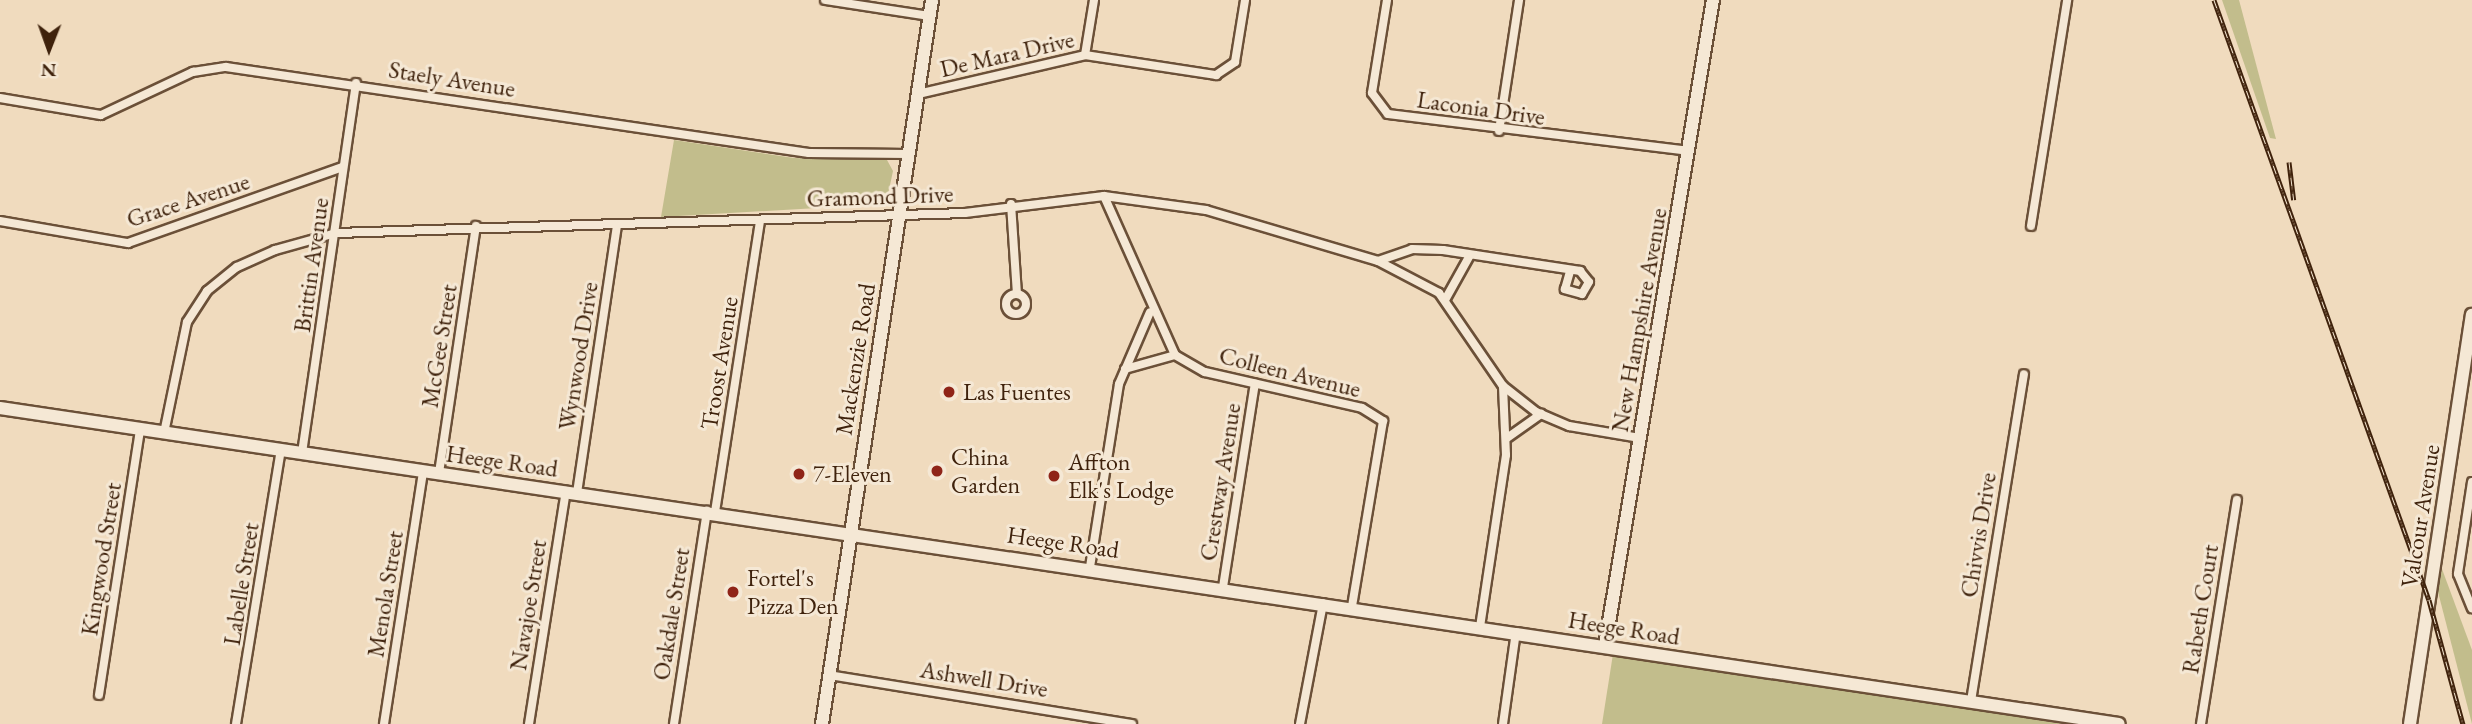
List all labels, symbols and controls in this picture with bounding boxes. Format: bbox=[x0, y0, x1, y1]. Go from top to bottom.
north arrow bbox=[14, 14, 84, 84]
street label: De Mara Drive bbox=[937, 25, 1077, 83]
street label: Staely Avenue bbox=[387, 55, 517, 103]
text: N bbox=[41, 58, 57, 83]
street label: Laconia Drive bbox=[1415, 85, 1547, 131]
street label: Grace Avenue bbox=[123, 167, 253, 233]
street label: Gramond Drive bbox=[806, 179, 954, 213]
street label: Brittin Avenue bbox=[287, 196, 335, 334]
street label: New Hampshire Avenue bbox=[1605, 206, 1673, 434]
street label: Wynwood Drive bbox=[552, 280, 604, 432]
street label: Mackenzie Road bbox=[829, 281, 881, 437]
street label: McGee Street bbox=[415, 282, 463, 410]
street label: Troost Avenue bbox=[694, 294, 744, 432]
street label: Colleen Avenue bbox=[1216, 340, 1364, 404]
place label: Las Fuentes bbox=[963, 378, 1071, 406]
marker: Las Fuentes bbox=[941, 384, 957, 400]
street label: Crestway Avenue bbox=[1193, 401, 1247, 563]
street label: Heege Road bbox=[444, 439, 560, 483]
street label: Valcour Avenue bbox=[2394, 442, 2446, 590]
place label: China Garden bbox=[951, 443, 1020, 499]
place label: Affton Elk's Lodge bbox=[1068, 448, 1174, 504]
place label: 7-Eleven bbox=[813, 460, 892, 488]
marker: China Garden bbox=[929, 463, 945, 479]
marker: 7-Eleven bbox=[791, 466, 807, 482]
marker: Affton Elk's Lodge bbox=[1046, 468, 1062, 484]
street label: Chivvis Drive bbox=[1954, 471, 2002, 599]
street label: Kingwood Street bbox=[75, 480, 127, 638]
street label: Heege Road bbox=[1005, 520, 1121, 564]
street label: Labelle Street bbox=[217, 521, 265, 647]
street label: Menola Street bbox=[361, 529, 409, 659]
street label: Navajoe Street bbox=[503, 538, 553, 672]
street label: Rabeth Court bbox=[2176, 542, 2224, 676]
street label: Oakdale Street bbox=[646, 546, 696, 682]
place label: Fortel's Pizza Den bbox=[747, 564, 839, 620]
marker: Fortel's Pizza Den bbox=[725, 584, 741, 600]
street label: Heege Road bbox=[1566, 605, 1682, 651]
street label: Ashwell Drive bbox=[918, 655, 1050, 703]

